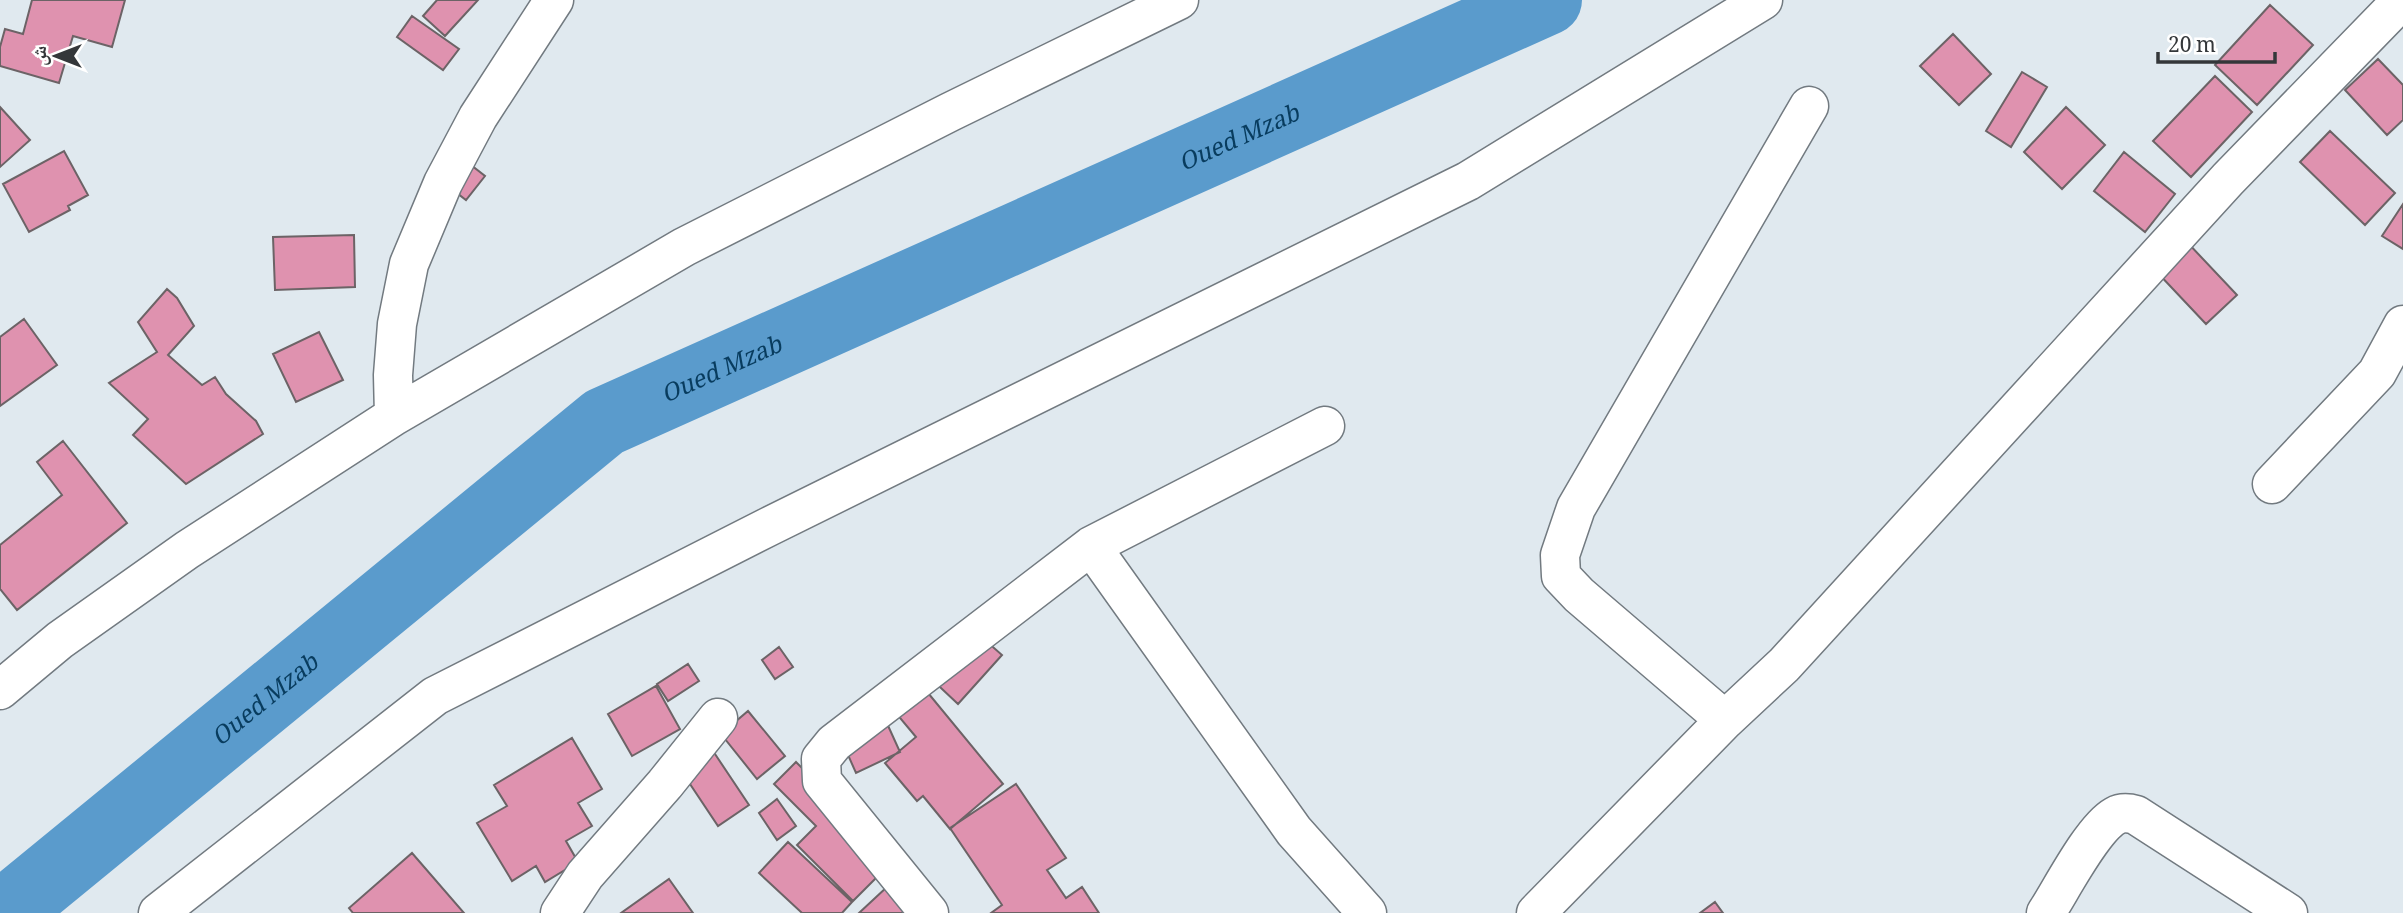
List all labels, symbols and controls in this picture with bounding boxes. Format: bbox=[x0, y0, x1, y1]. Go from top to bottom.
north arrow bbox=[21, 21, 91, 91]
scale bar bbox=[2158, 21, 2275, 65]
text: 20 m bbox=[2168, 30, 2216, 65]
text: ش bbox=[26, 46, 58, 66]
water label: Oued Mzab bbox=[1173, 95, 1308, 185]
water label: Oued Mzab bbox=[655, 326, 791, 417]
water label: Oued Mzab bbox=[204, 644, 330, 759]

